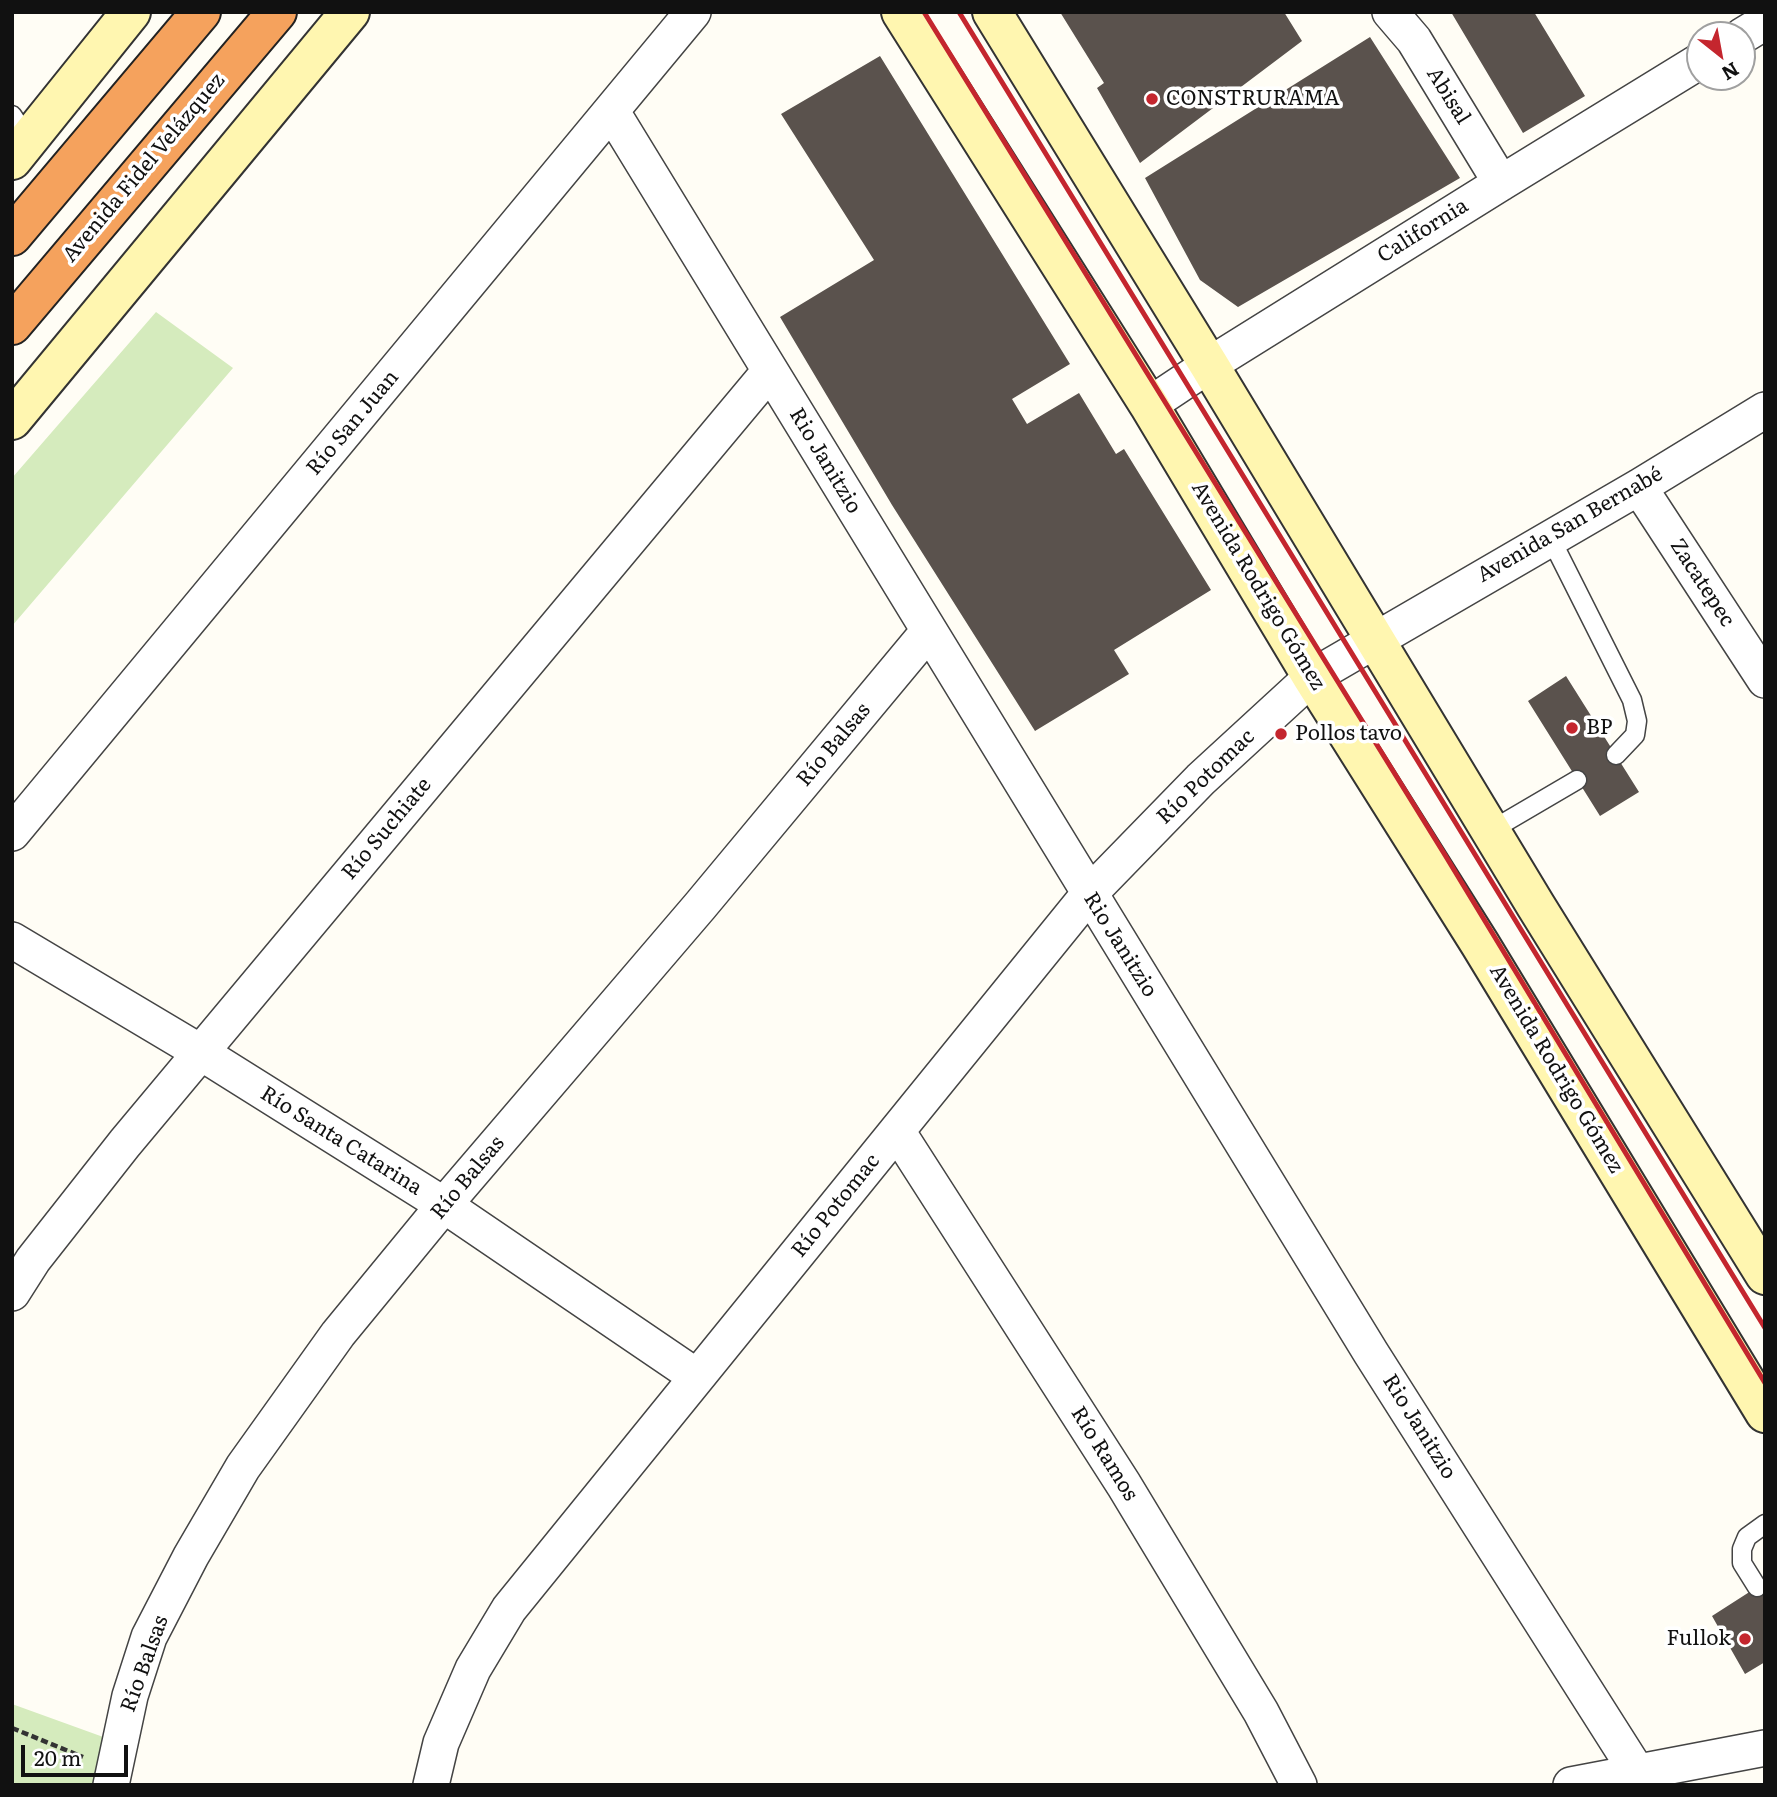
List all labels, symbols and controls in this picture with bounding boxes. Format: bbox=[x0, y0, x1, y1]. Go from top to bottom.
north arrow bbox=[1686, 21, 1756, 91]
text: N bbox=[1717, 56, 1745, 88]
street label: Abisal bbox=[1421, 63, 1475, 129]
street label: Avenida Fidel Velázquez bbox=[58, 68, 230, 268]
place label: CONSTRURAMA bbox=[1166, 86, 1340, 112]
marker: CONSTRURAMA bbox=[1144, 91, 1160, 107]
street label: California bbox=[1373, 193, 1473, 269]
street label: Río San Juan bbox=[302, 365, 404, 481]
street label: Rio Janitzio bbox=[784, 404, 866, 518]
street label: Avenida San Bernabé bbox=[1473, 462, 1667, 588]
street label: Avenida Rodrigo Gómez bbox=[1186, 477, 1330, 695]
street label: Zacatepec bbox=[1664, 534, 1740, 632]
street label: Río Balsas bbox=[792, 698, 876, 792]
place label: BP bbox=[1586, 715, 1613, 741]
marker: BP bbox=[1564, 720, 1580, 736]
place label: Pollos tavo bbox=[1295, 721, 1402, 747]
street label: Río Potomac bbox=[1152, 724, 1260, 830]
marker: Pollos tavo bbox=[1273, 726, 1289, 742]
street label: Río Suchiate bbox=[337, 773, 437, 885]
street label: Rio Janitzio bbox=[1078, 888, 1162, 1002]
street label: Avenida Rodrigo Gómez bbox=[1484, 960, 1628, 1178]
street label: Río Santa Catarina bbox=[255, 1081, 427, 1201]
street label: Río Balsas bbox=[426, 1131, 510, 1225]
street label: Río Potomac bbox=[787, 1149, 885, 1263]
street label: Rio Janitzio bbox=[1377, 1370, 1461, 1484]
street label: Río Ramos bbox=[1065, 1402, 1143, 1506]
street label: Río Balsas bbox=[116, 1612, 174, 1716]
place label: Fullok bbox=[1667, 1626, 1731, 1652]
marker: Fullok bbox=[1737, 1631, 1753, 1647]
scale bar bbox=[24, 1730, 131, 1774]
text: 20 m bbox=[34, 1741, 81, 1772]

